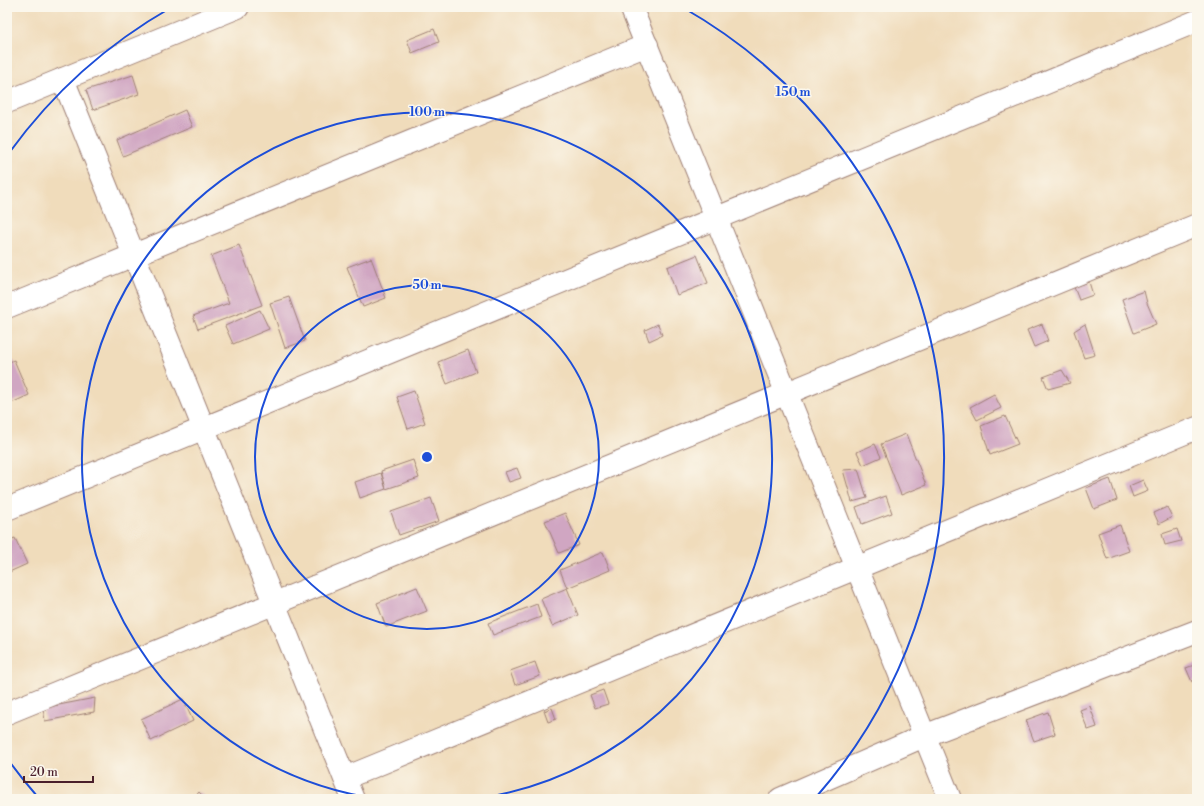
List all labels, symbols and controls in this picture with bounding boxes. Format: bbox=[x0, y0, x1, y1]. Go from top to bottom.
text: 150 m bbox=[776, 85, 810, 100]
text: 100 m bbox=[409, 105, 445, 120]
text: 50 m bbox=[412, 278, 442, 293]
centre of rings bbox=[420, 450, 434, 464]
scale bar bbox=[24, 758, 93, 784]
text: 20 m bbox=[30, 765, 58, 780]

